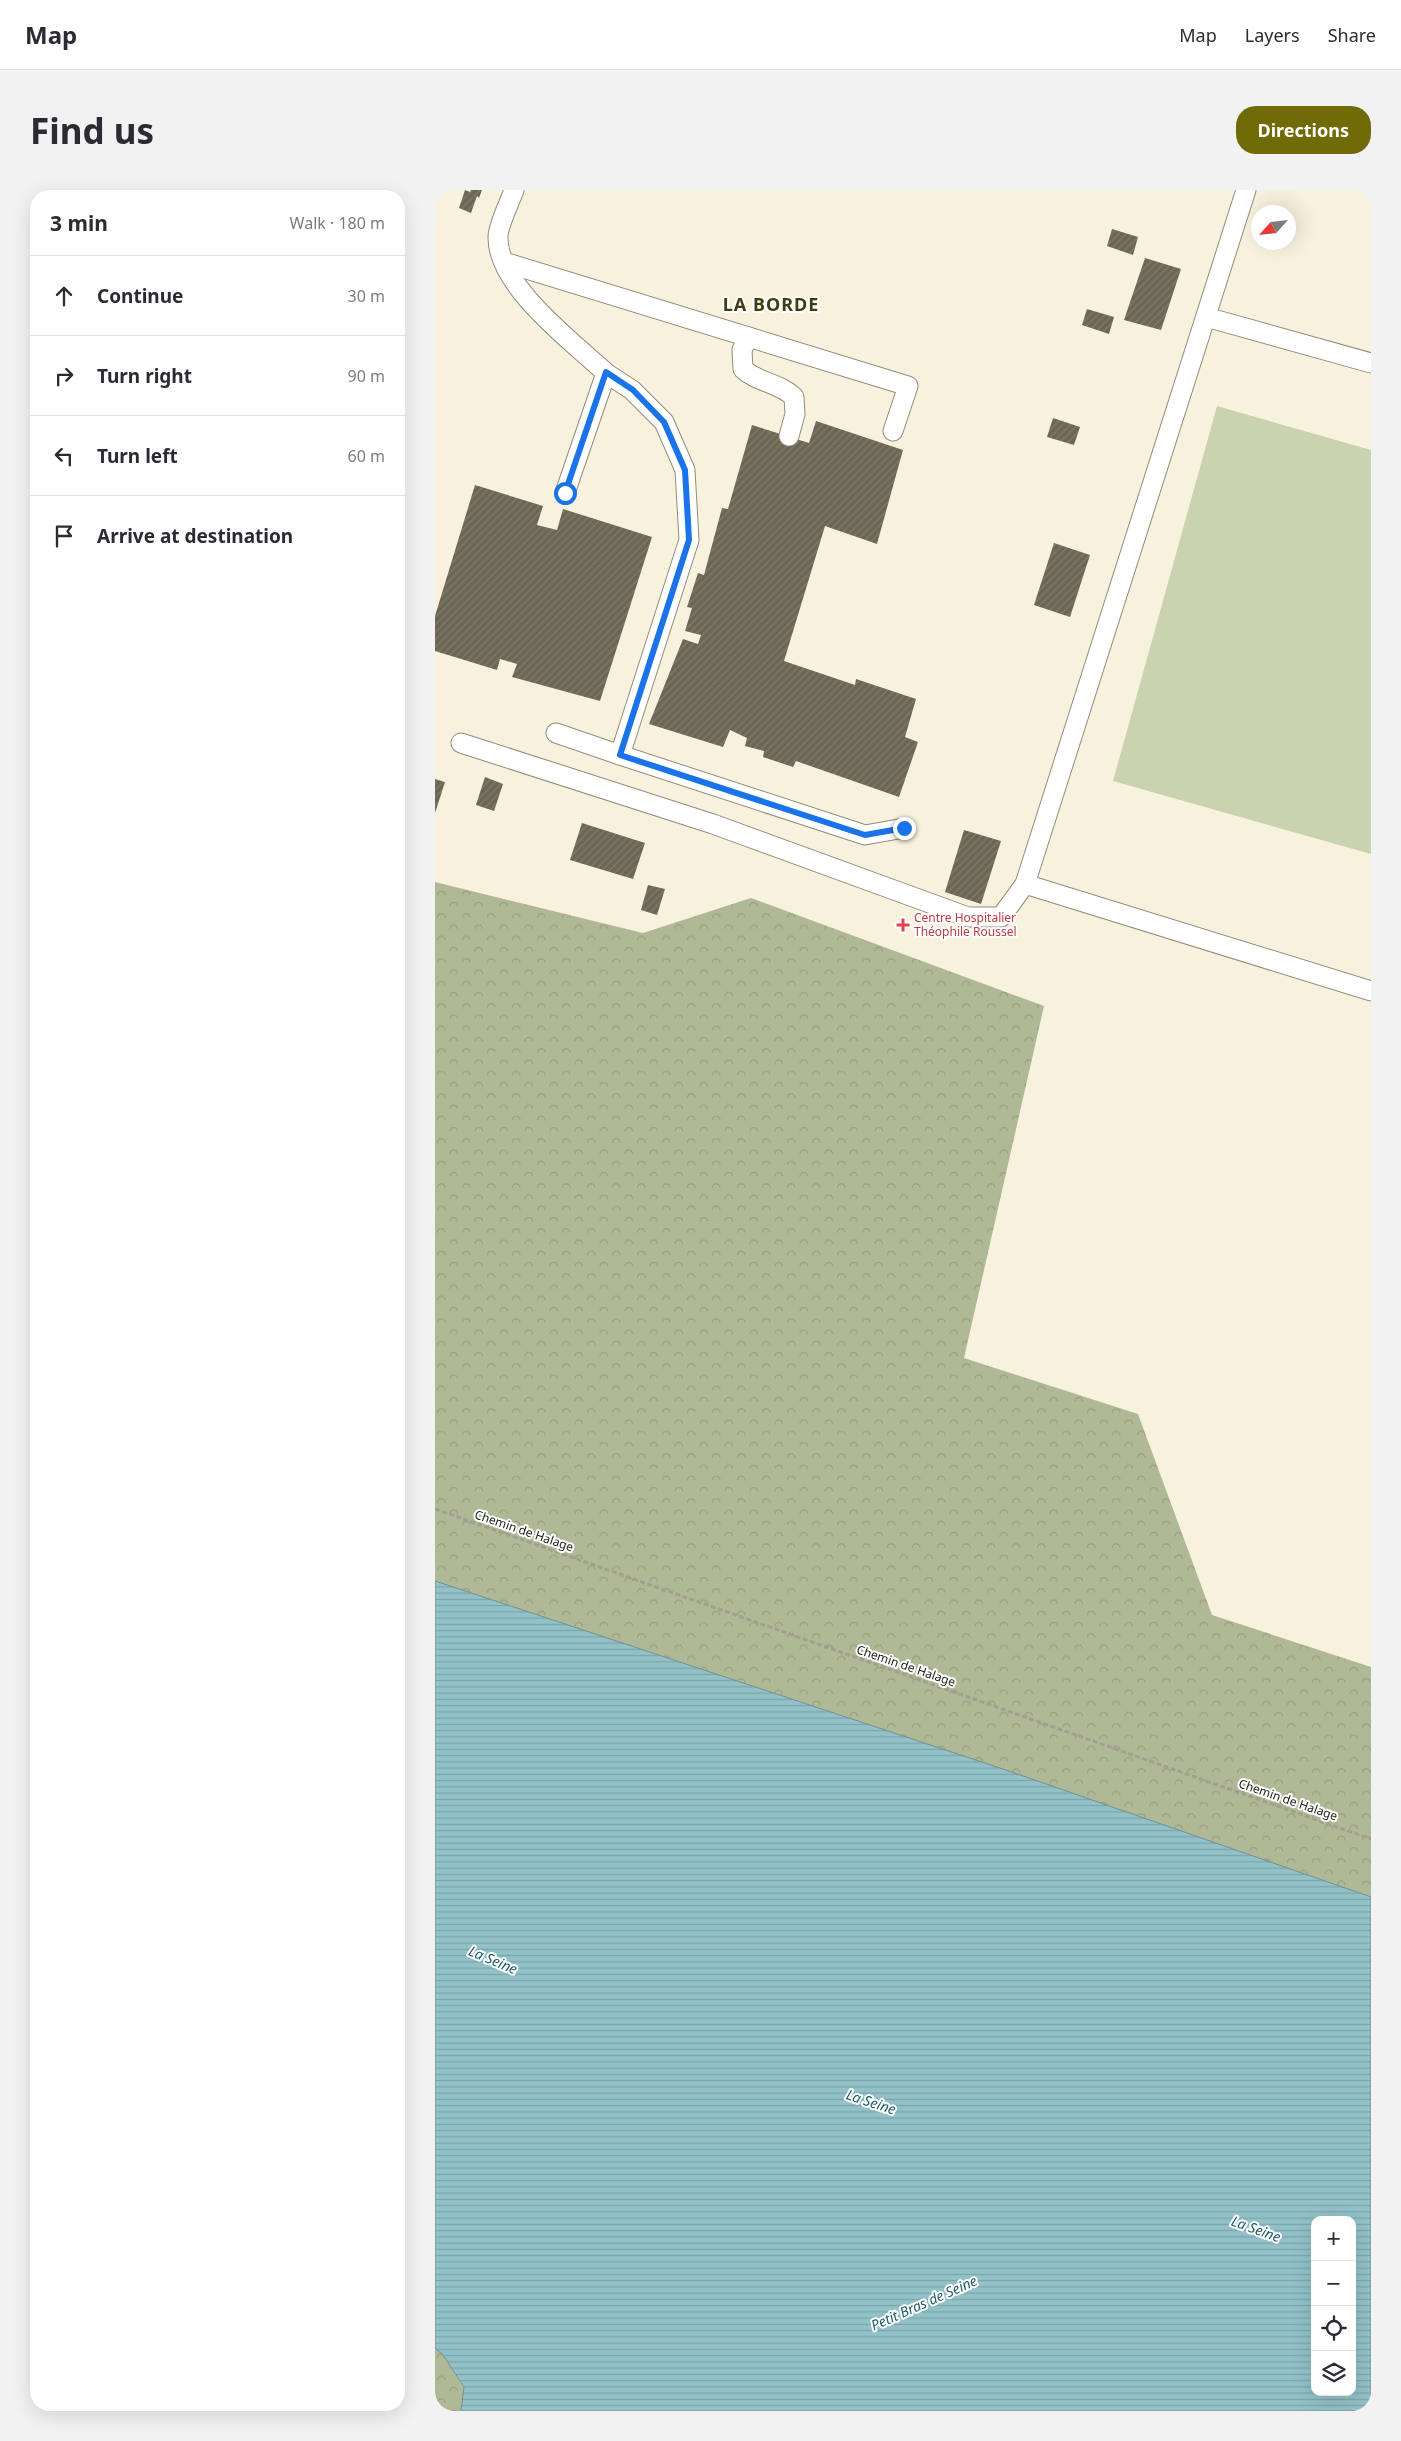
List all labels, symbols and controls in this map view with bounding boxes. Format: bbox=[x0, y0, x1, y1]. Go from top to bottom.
text: Map bbox=[25, 18, 77, 51]
text: Map bbox=[1179, 23, 1217, 47]
text: Layers bbox=[1245, 23, 1300, 47]
text: Share bbox=[1328, 23, 1376, 47]
button: Directions bbox=[1236, 106, 1371, 154]
text: Find us bbox=[30, 107, 154, 154]
north arrow bbox=[1251, 205, 1296, 250]
text: 3 min bbox=[50, 209, 108, 237]
text: Walk · 180 m bbox=[290, 212, 385, 234]
icon: ahead bbox=[50, 282, 78, 310]
text: Continue bbox=[97, 283, 183, 309]
text: 30 m bbox=[348, 285, 385, 307]
district label: LA BORDE bbox=[723, 292, 819, 316]
icon: right bbox=[50, 362, 78, 390]
text: Turn right bbox=[97, 363, 192, 389]
text: 90 m bbox=[348, 365, 385, 387]
icon: left bbox=[50, 442, 78, 470]
text: Turn left bbox=[97, 443, 178, 469]
text: 60 m bbox=[348, 445, 385, 467]
route start bbox=[554, 482, 577, 505]
icon: arrive bbox=[50, 522, 78, 550]
text: Arrive at destination bbox=[97, 523, 293, 549]
route end bbox=[893, 817, 916, 840]
place label: Centre Hospitalier Théophile Roussel bbox=[914, 909, 1017, 940]
marker: Centre Hospitalier Théophile Roussel bbox=[896, 918, 910, 932]
street label: Chemin de Halage bbox=[472, 1506, 576, 1555]
street label: Chemin de Halage bbox=[854, 1641, 958, 1690]
street label: Chemin de Halage bbox=[1236, 1775, 1340, 1824]
water label: La Seine bbox=[466, 1941, 520, 1978]
water label: La Seine bbox=[844, 2085, 898, 2118]
water label: La Seine bbox=[1229, 2211, 1283, 2246]
map controls bbox=[1311, 2216, 1356, 2396]
button: + bbox=[1311, 2216, 1356, 2261]
button: − bbox=[1311, 2261, 1356, 2306]
water label: Petit Bras de Seine bbox=[868, 2271, 980, 2334]
button: locate bbox=[1311, 2306, 1356, 2351]
button: layers bbox=[1311, 2351, 1356, 2396]

